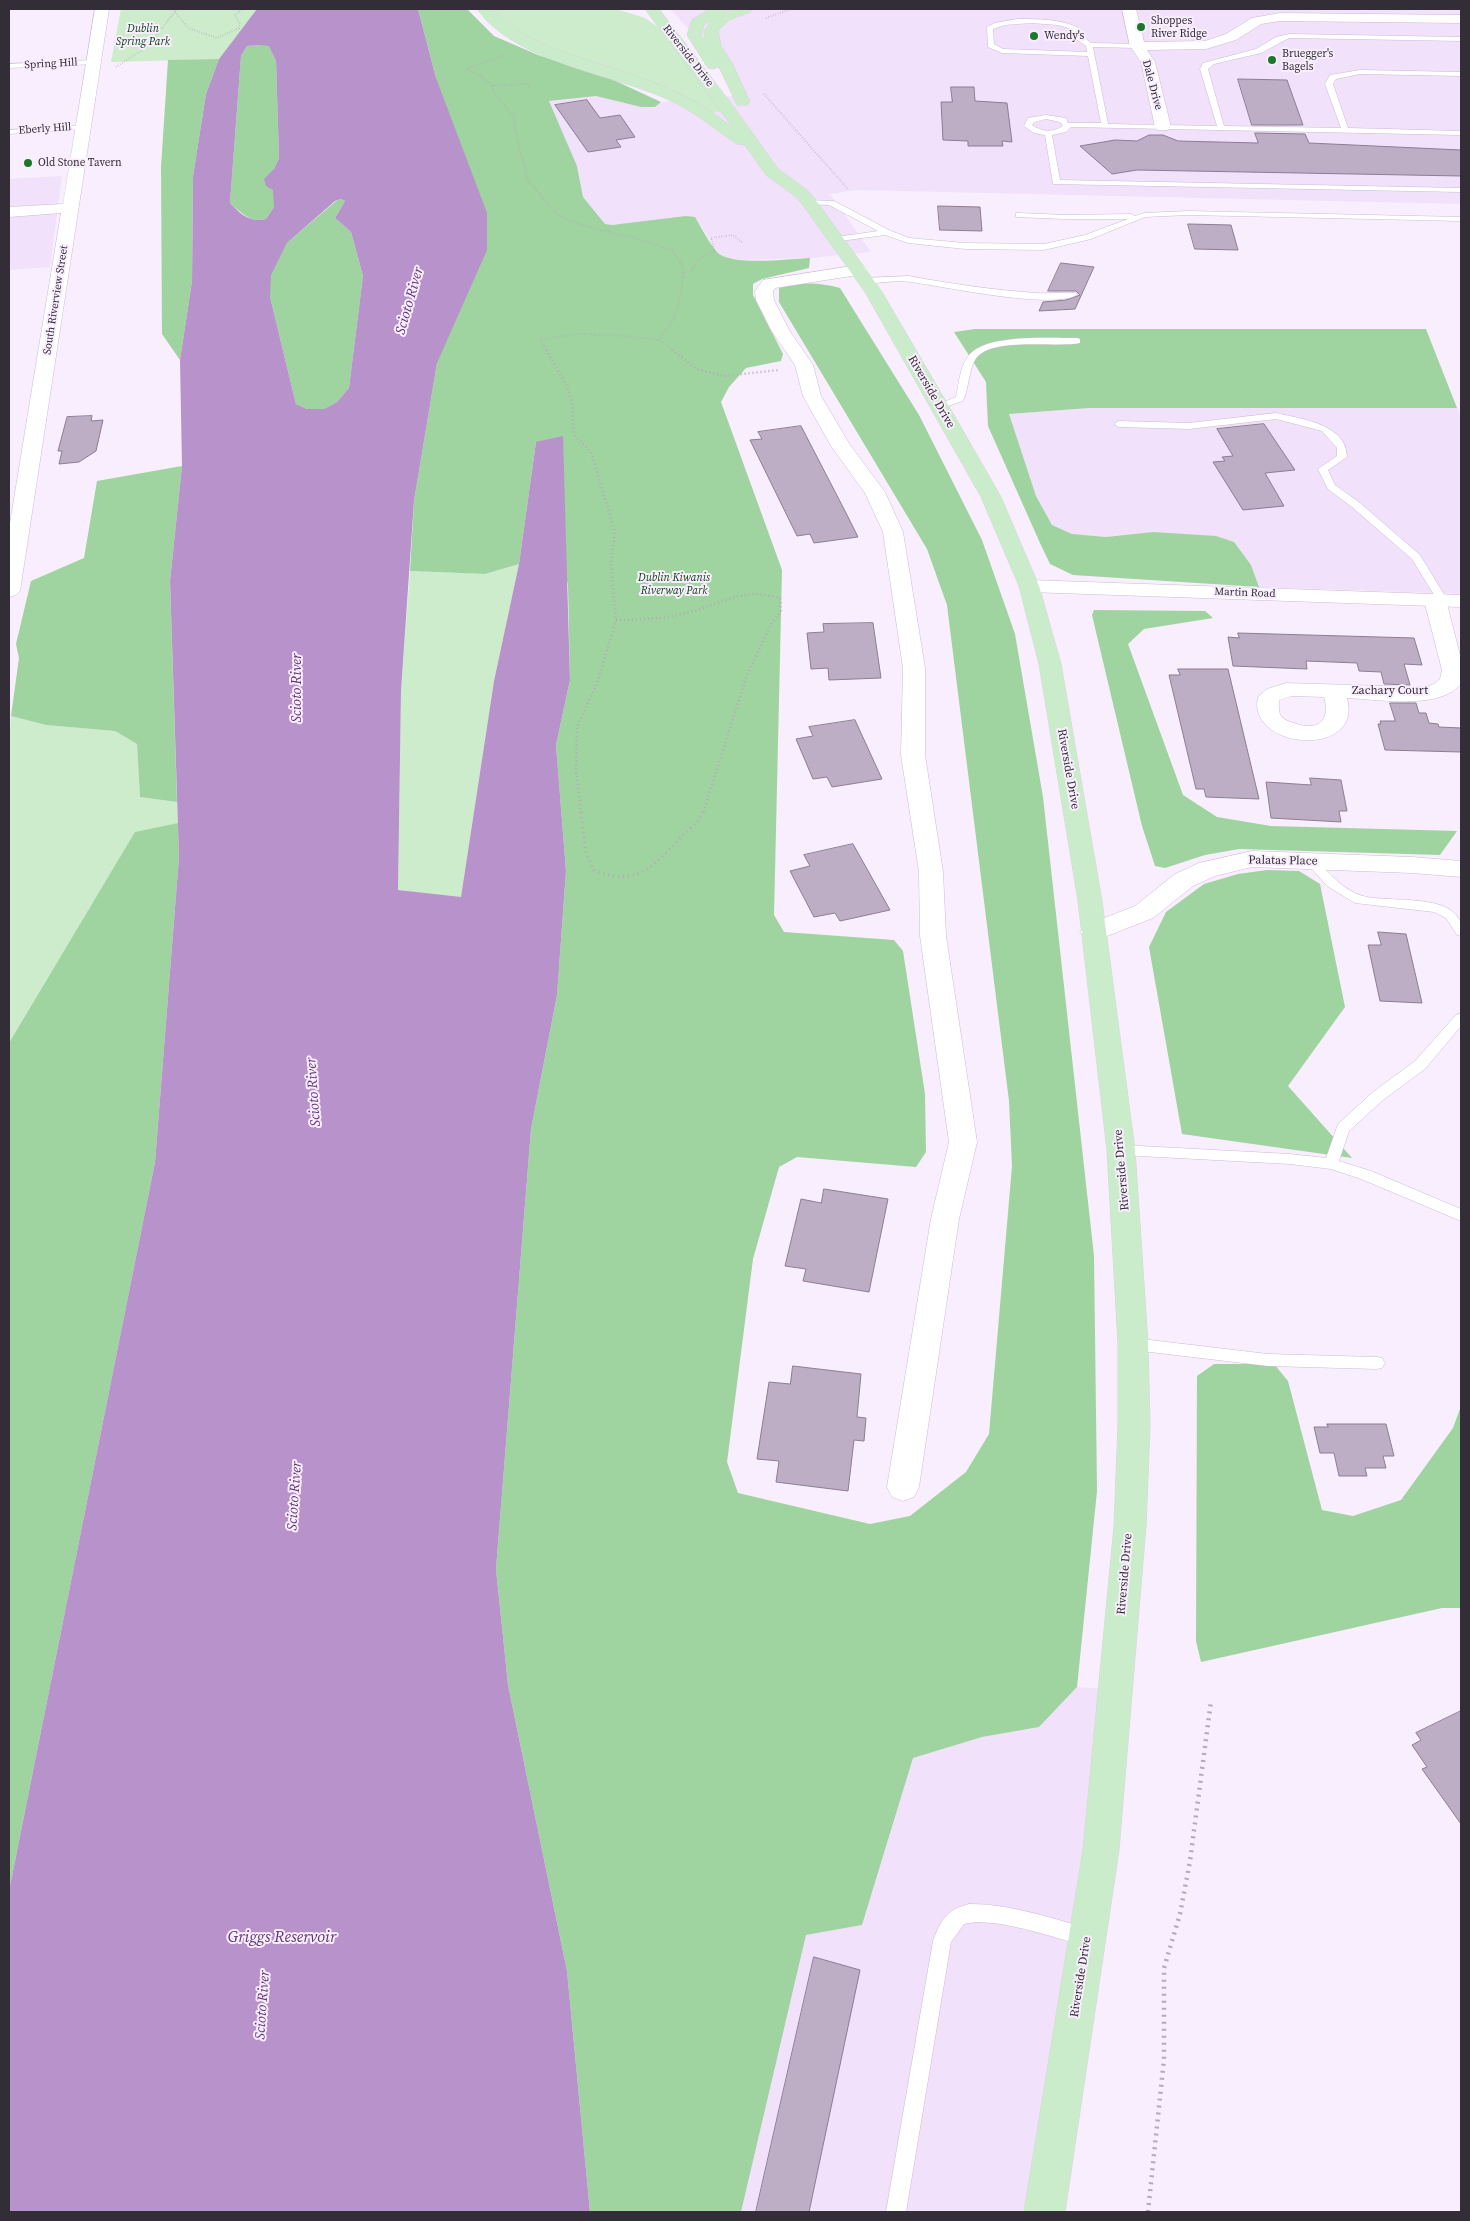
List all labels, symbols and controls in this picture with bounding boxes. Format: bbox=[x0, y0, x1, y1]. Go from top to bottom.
place label: Shoppes River Ridge bbox=[1151, 14, 1207, 40]
marker: Shoppes River Ridge bbox=[1135, 21, 1147, 33]
park label: Dublin Spring Park bbox=[116, 22, 170, 48]
street label: Riverside Drive bbox=[660, 22, 716, 90]
place label: Wendy's bbox=[1044, 29, 1084, 43]
marker: Wendy's bbox=[1028, 30, 1040, 42]
place label: Bruegger's Bagels bbox=[1282, 47, 1333, 73]
marker: Bruegger's Bagels bbox=[1266, 54, 1278, 66]
street label: Spring Hill bbox=[24, 56, 78, 72]
street label: Dale Drive bbox=[1139, 58, 1165, 112]
street label: Eberly Hill bbox=[18, 121, 72, 137]
place label: Old Stone Tavern bbox=[38, 156, 122, 170]
marker: Old Stone Tavern bbox=[22, 157, 34, 169]
street label: South Riverview Street bbox=[41, 244, 71, 356]
water label: Scioto River bbox=[392, 265, 428, 337]
street label: Riverside Drive bbox=[904, 353, 958, 431]
park label: Dublin Kiwanis Riverway Park bbox=[638, 571, 710, 597]
street label: Martin Road bbox=[1214, 585, 1276, 601]
water label: Scioto River bbox=[289, 653, 305, 723]
street label: Zachary Court bbox=[1352, 684, 1428, 698]
street label: Riverside Drive bbox=[1054, 728, 1082, 810]
street label: Palatas Place bbox=[1248, 853, 1318, 869]
water label: Scioto River bbox=[303, 1057, 325, 1127]
street label: Riverside Drive bbox=[1111, 1129, 1133, 1211]
water label: Scioto River bbox=[284, 1461, 306, 1531]
street label: Riverside Drive bbox=[1114, 1533, 1136, 1615]
water label: Griggs Reservoir bbox=[228, 1928, 336, 1948]
street label: Riverside Drive bbox=[1068, 1936, 1094, 2018]
water label: Scioto River bbox=[252, 1970, 274, 2040]

